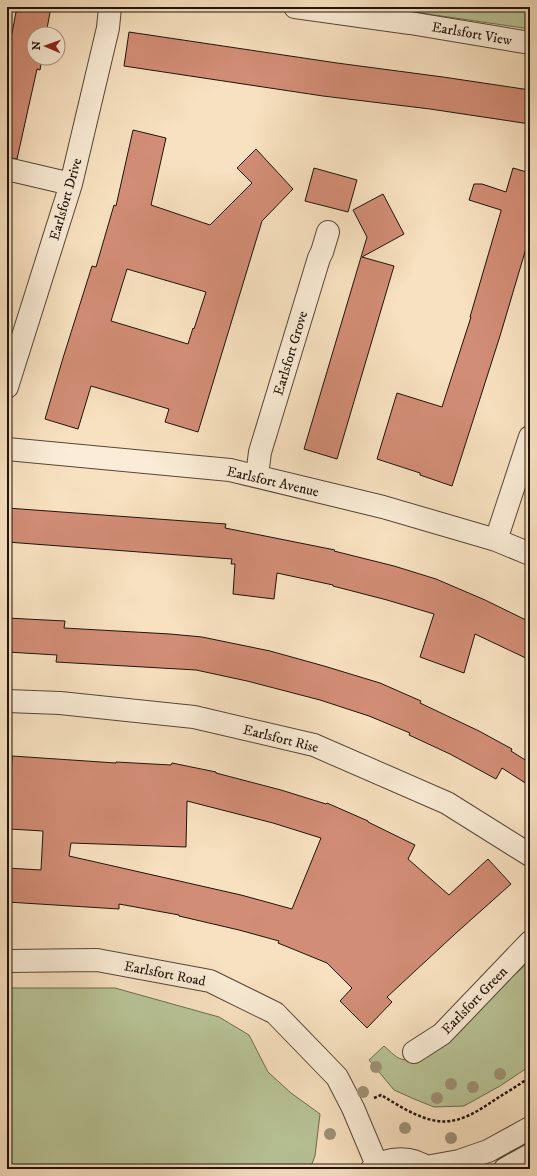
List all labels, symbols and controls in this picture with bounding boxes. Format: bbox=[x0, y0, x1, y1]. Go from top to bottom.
street label: Earlsfort View bbox=[430, 18, 513, 50]
north arrow bbox=[26, 26, 66, 66]
text: N bbox=[30, 41, 44, 50]
street label: Earlsfort Drive bbox=[46, 156, 86, 243]
street label: Earlsfort Grove bbox=[270, 309, 312, 398]
street label: Earlsfort Avenue bbox=[225, 463, 321, 501]
street label: Earlsfort Rise bbox=[241, 721, 321, 757]
street label: Earlsfort Road bbox=[122, 957, 207, 991]
street label: Earlsfort Green bbox=[438, 962, 512, 1038]

